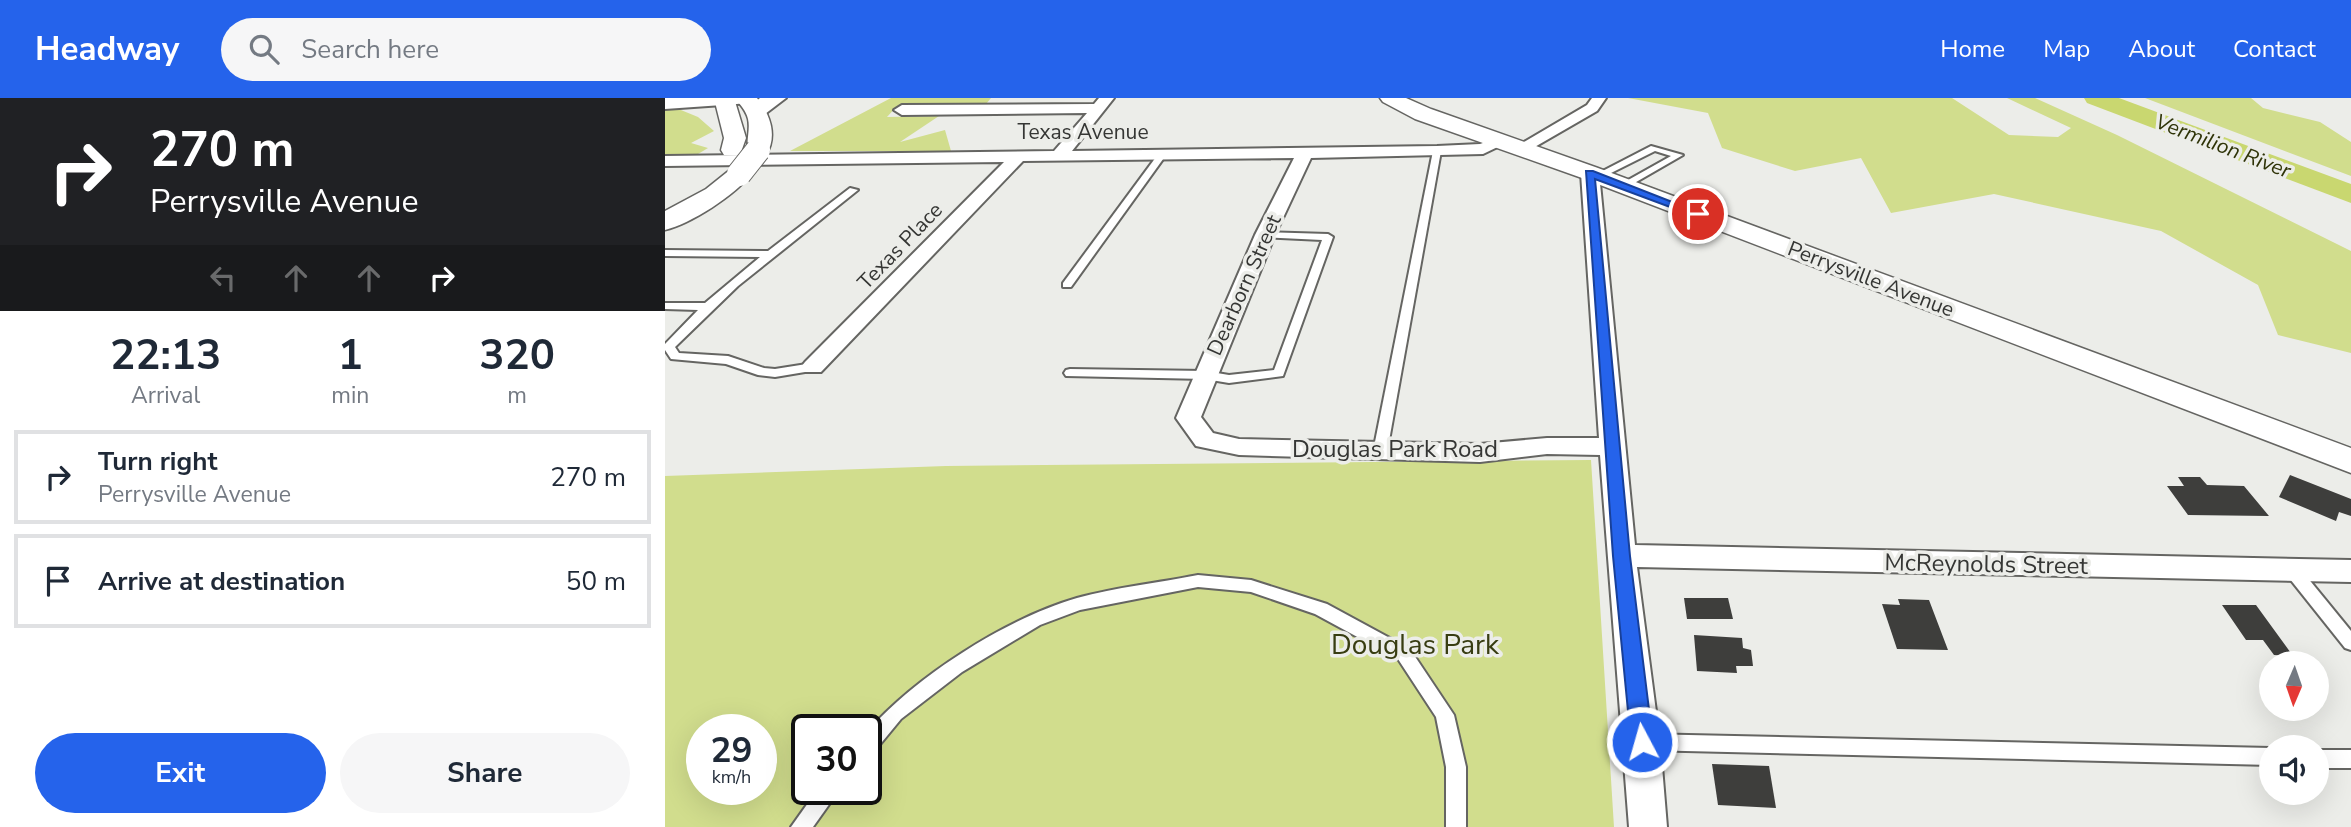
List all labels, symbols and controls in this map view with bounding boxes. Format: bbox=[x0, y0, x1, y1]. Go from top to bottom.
search box bbox=[221, 18, 711, 81]
text: Headway bbox=[35, 27, 179, 72]
icon: search bbox=[245, 30, 283, 68]
text: Search here bbox=[301, 32, 439, 67]
text: Home bbox=[1940, 33, 2005, 65]
text: Map bbox=[2043, 33, 2090, 65]
text: About bbox=[2128, 33, 2195, 65]
text: Contact bbox=[2233, 33, 2316, 65]
water label: Vermilion River bbox=[2151, 107, 2295, 185]
text: 270 m bbox=[150, 116, 294, 183]
street label: Texas Avenue bbox=[1017, 118, 1149, 146]
icon: right bbox=[35, 126, 126, 217]
text: Perrysville Avenue bbox=[150, 180, 418, 223]
pin bbox=[1668, 184, 1728, 244]
icon: arrive bbox=[1679, 195, 1717, 233]
street label: Texas Place bbox=[851, 196, 949, 296]
street label: Dearborn Street bbox=[1200, 210, 1288, 360]
street label: Perrysville Avenue bbox=[1784, 234, 1958, 324]
icon: left bbox=[204, 259, 242, 297]
icon: ahead bbox=[277, 259, 315, 297]
icon: ahead bbox=[350, 259, 388, 297]
icon: right bbox=[423, 259, 461, 297]
text: 22:13 bbox=[110, 327, 221, 384]
text: 1 bbox=[338, 327, 363, 384]
text: 320 bbox=[479, 327, 555, 384]
text: Arrival bbox=[131, 380, 200, 411]
text: min bbox=[331, 380, 369, 411]
text: m bbox=[507, 380, 527, 411]
street label: Douglas Park Road bbox=[1292, 433, 1498, 465]
text: Turn right bbox=[98, 444, 217, 479]
icon: right bbox=[39, 458, 77, 496]
text: 270 m bbox=[550, 460, 626, 495]
text: Perrysville Avenue bbox=[98, 479, 291, 510]
street label: McReynolds Street bbox=[1884, 546, 2089, 582]
icon: arrive bbox=[39, 562, 77, 600]
text: Arrive at destination bbox=[98, 564, 345, 599]
text: 50 m bbox=[566, 564, 626, 599]
park label: Douglas Park bbox=[1331, 626, 1500, 664]
north arrow bbox=[2259, 651, 2329, 721]
map controls bbox=[2259, 651, 2329, 805]
position arrow bbox=[1605, 705, 1679, 779]
speed limit sign: 30 bbox=[791, 714, 882, 805]
text: 29 bbox=[710, 727, 753, 774]
button: Exit bbox=[35, 733, 326, 813]
button: Share bbox=[340, 733, 630, 813]
button: sound bbox=[2259, 735, 2329, 805]
text: km/h bbox=[712, 765, 751, 789]

